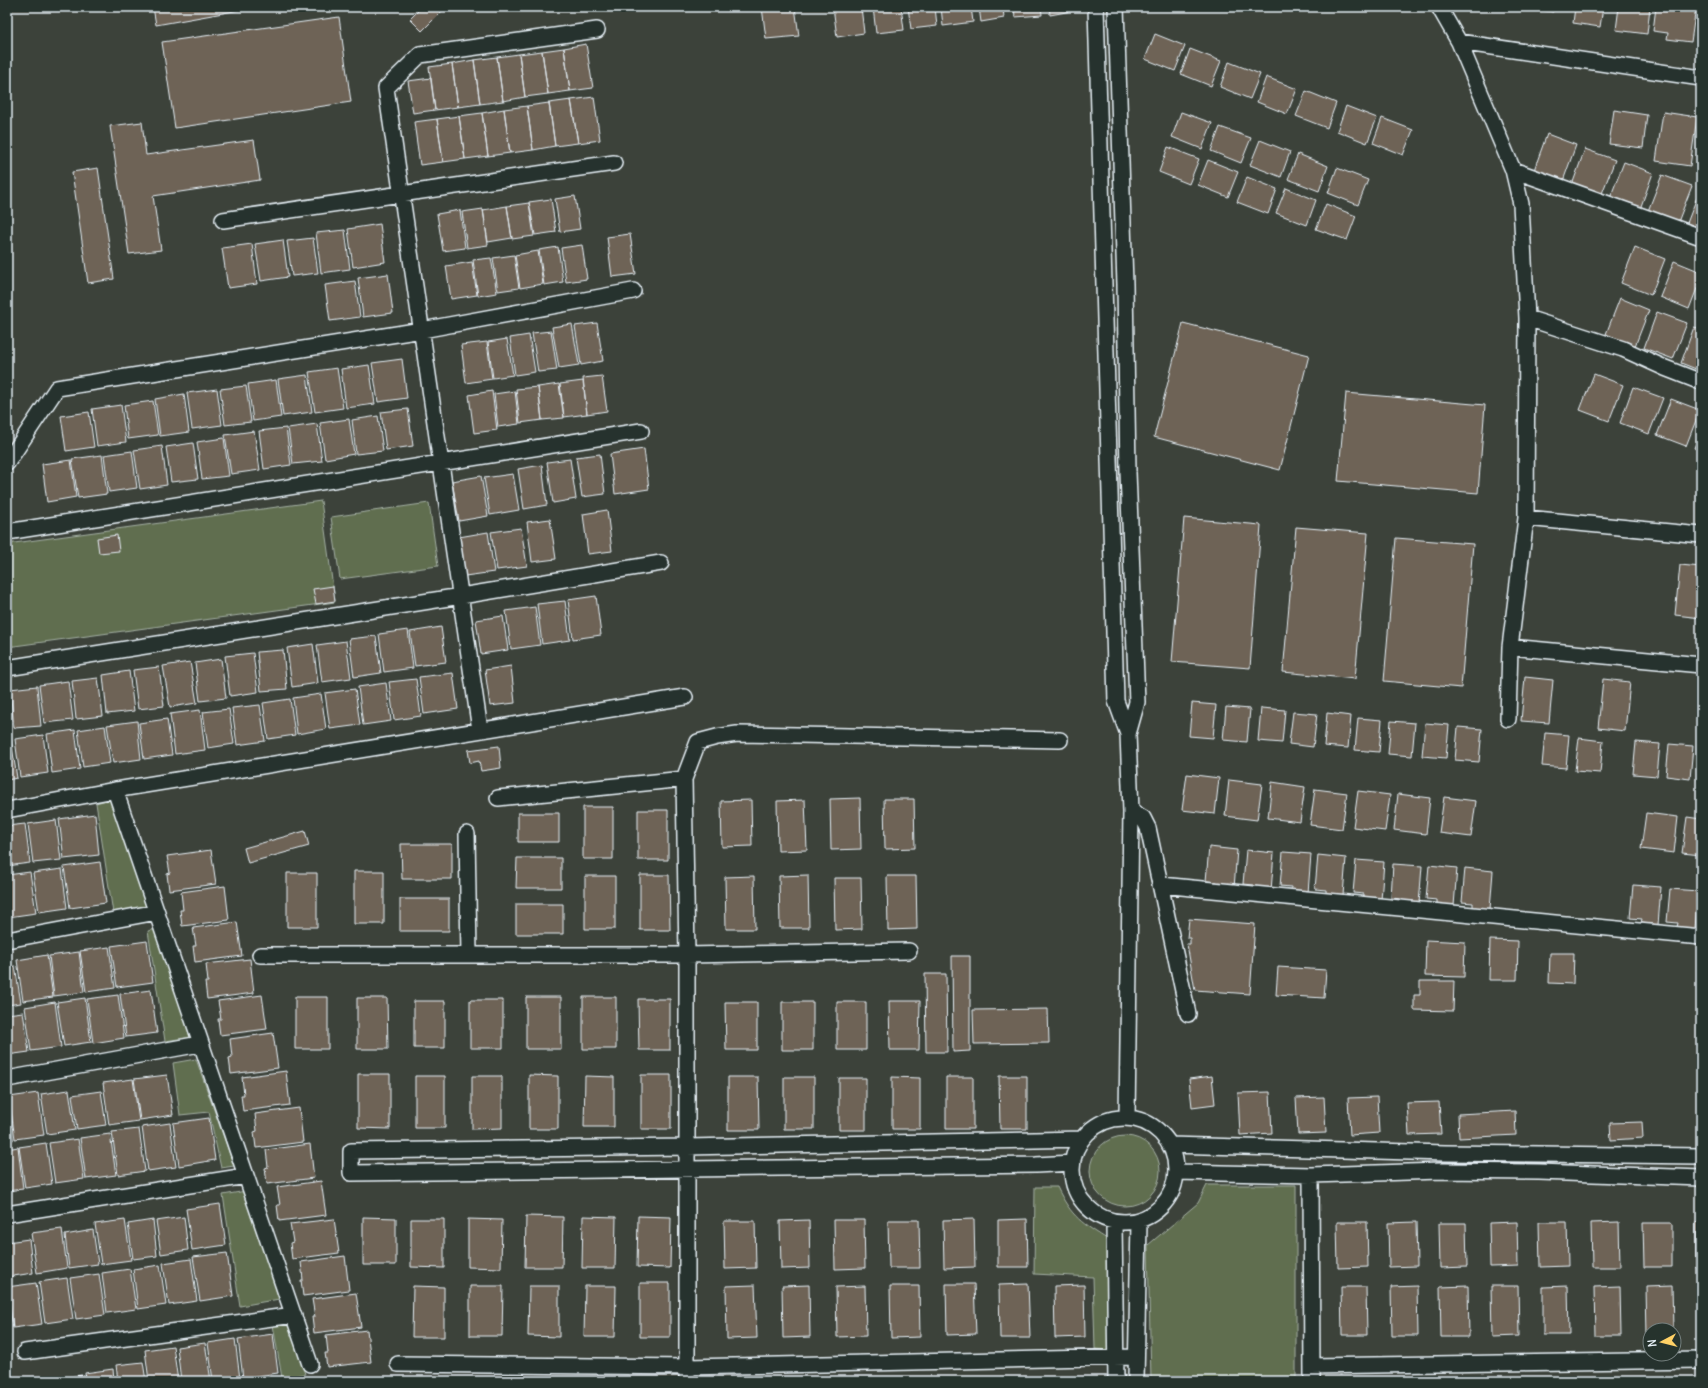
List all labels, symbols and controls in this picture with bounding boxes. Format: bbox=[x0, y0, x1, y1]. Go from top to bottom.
north arrow bbox=[1642, 1322, 1682, 1362]
text: N bbox=[1645, 1339, 1659, 1348]

